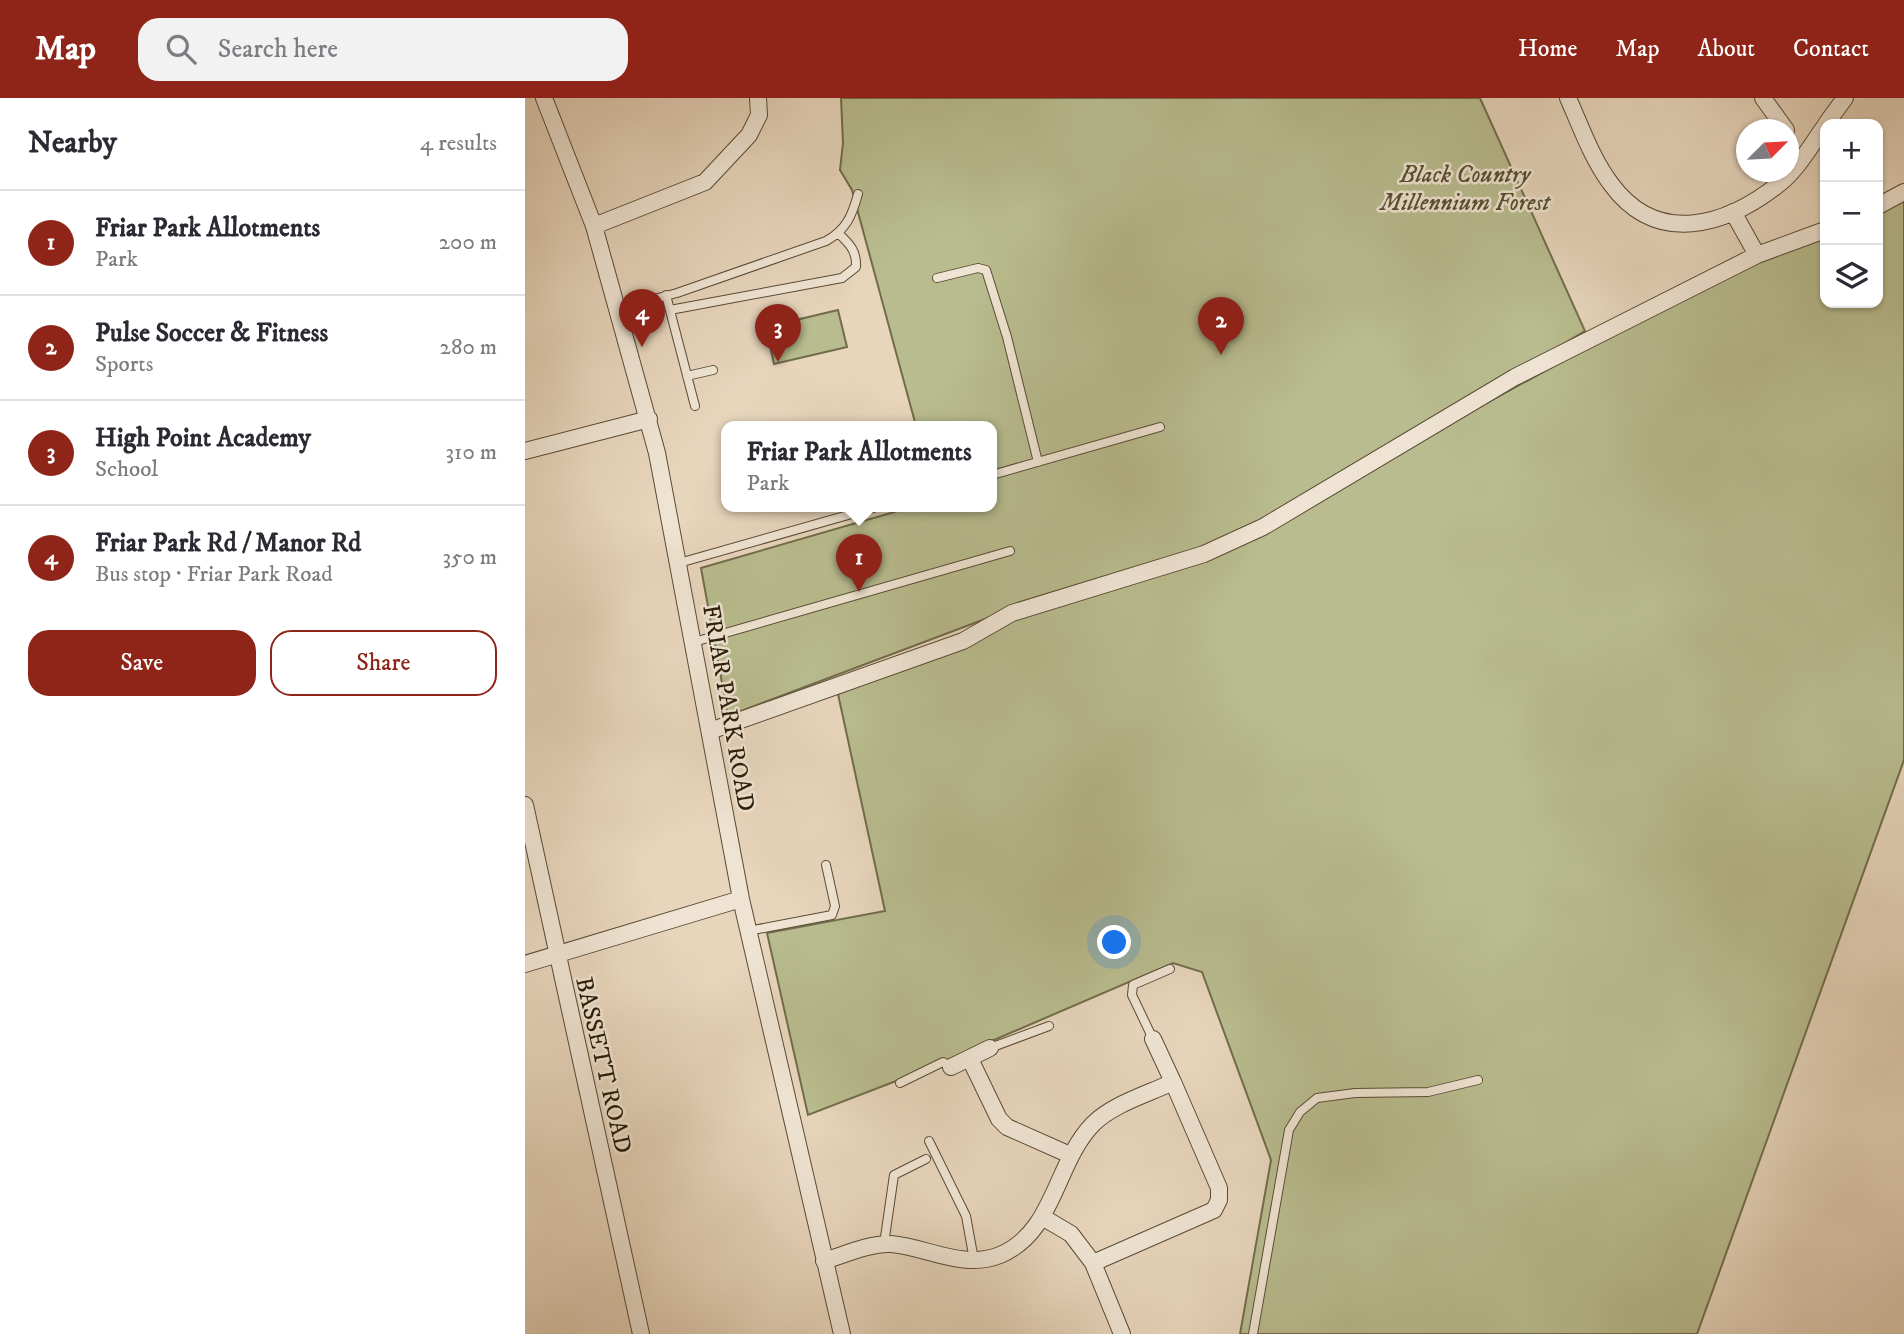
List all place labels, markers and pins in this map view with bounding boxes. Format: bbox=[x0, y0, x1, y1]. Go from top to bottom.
pin: 4 bbox=[619, 289, 665, 347]
pin: 2 bbox=[1198, 297, 1244, 355]
pin: 3 bbox=[755, 304, 801, 362]
pin: 1 bbox=[836, 534, 882, 592]

